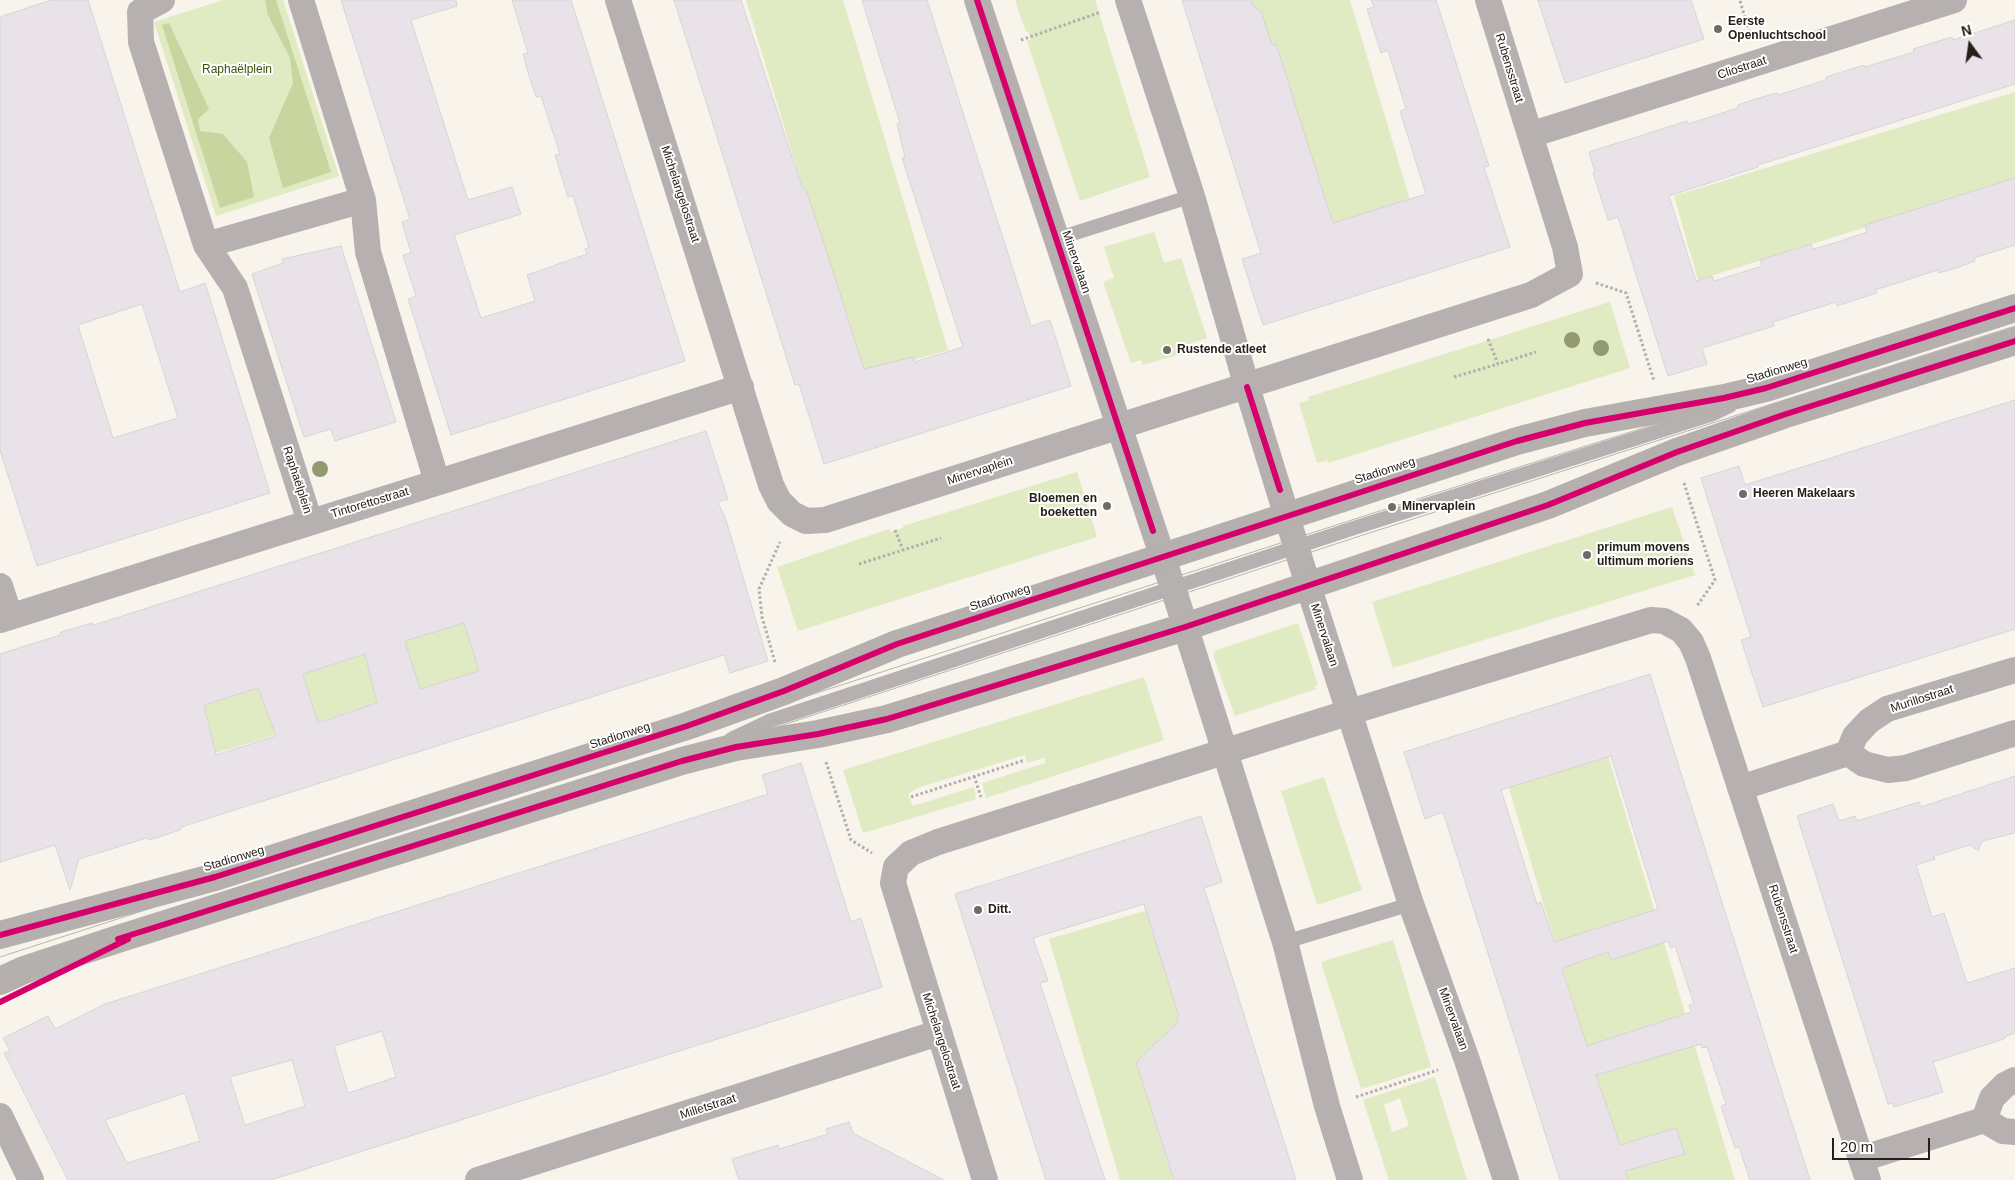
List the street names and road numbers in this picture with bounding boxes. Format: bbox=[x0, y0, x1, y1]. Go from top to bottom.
street label: Rubensstraat bbox=[1492, 32, 1526, 104]
street label: Cliostraat bbox=[1716, 53, 1768, 83]
street label: Michelangelostraat bbox=[658, 144, 702, 244]
street label: Minervalaan bbox=[1059, 229, 1093, 295]
street label: Stadionweg bbox=[1745, 355, 1809, 387]
street label: Raphaëlplein bbox=[279, 444, 315, 516]
street label: Minervaplein bbox=[945, 454, 1015, 488]
street label: Stadionweg bbox=[1353, 454, 1417, 488]
street label: Tintorettostraat bbox=[330, 484, 410, 522]
street label: Stadionweg bbox=[968, 581, 1032, 615]
street label: Minervalaan bbox=[1307, 602, 1341, 668]
street label: Murillostraat bbox=[1889, 682, 1955, 716]
street label: Stadionweg bbox=[588, 719, 652, 753]
street label: Stadionweg bbox=[202, 843, 266, 875]
street label: Rubensstraat bbox=[1765, 883, 1801, 955]
street label: Minervalaan bbox=[1435, 986, 1471, 1052]
street label: Michelangelostraat bbox=[919, 991, 963, 1091]
street label: Milletstraat bbox=[678, 1091, 738, 1123]

